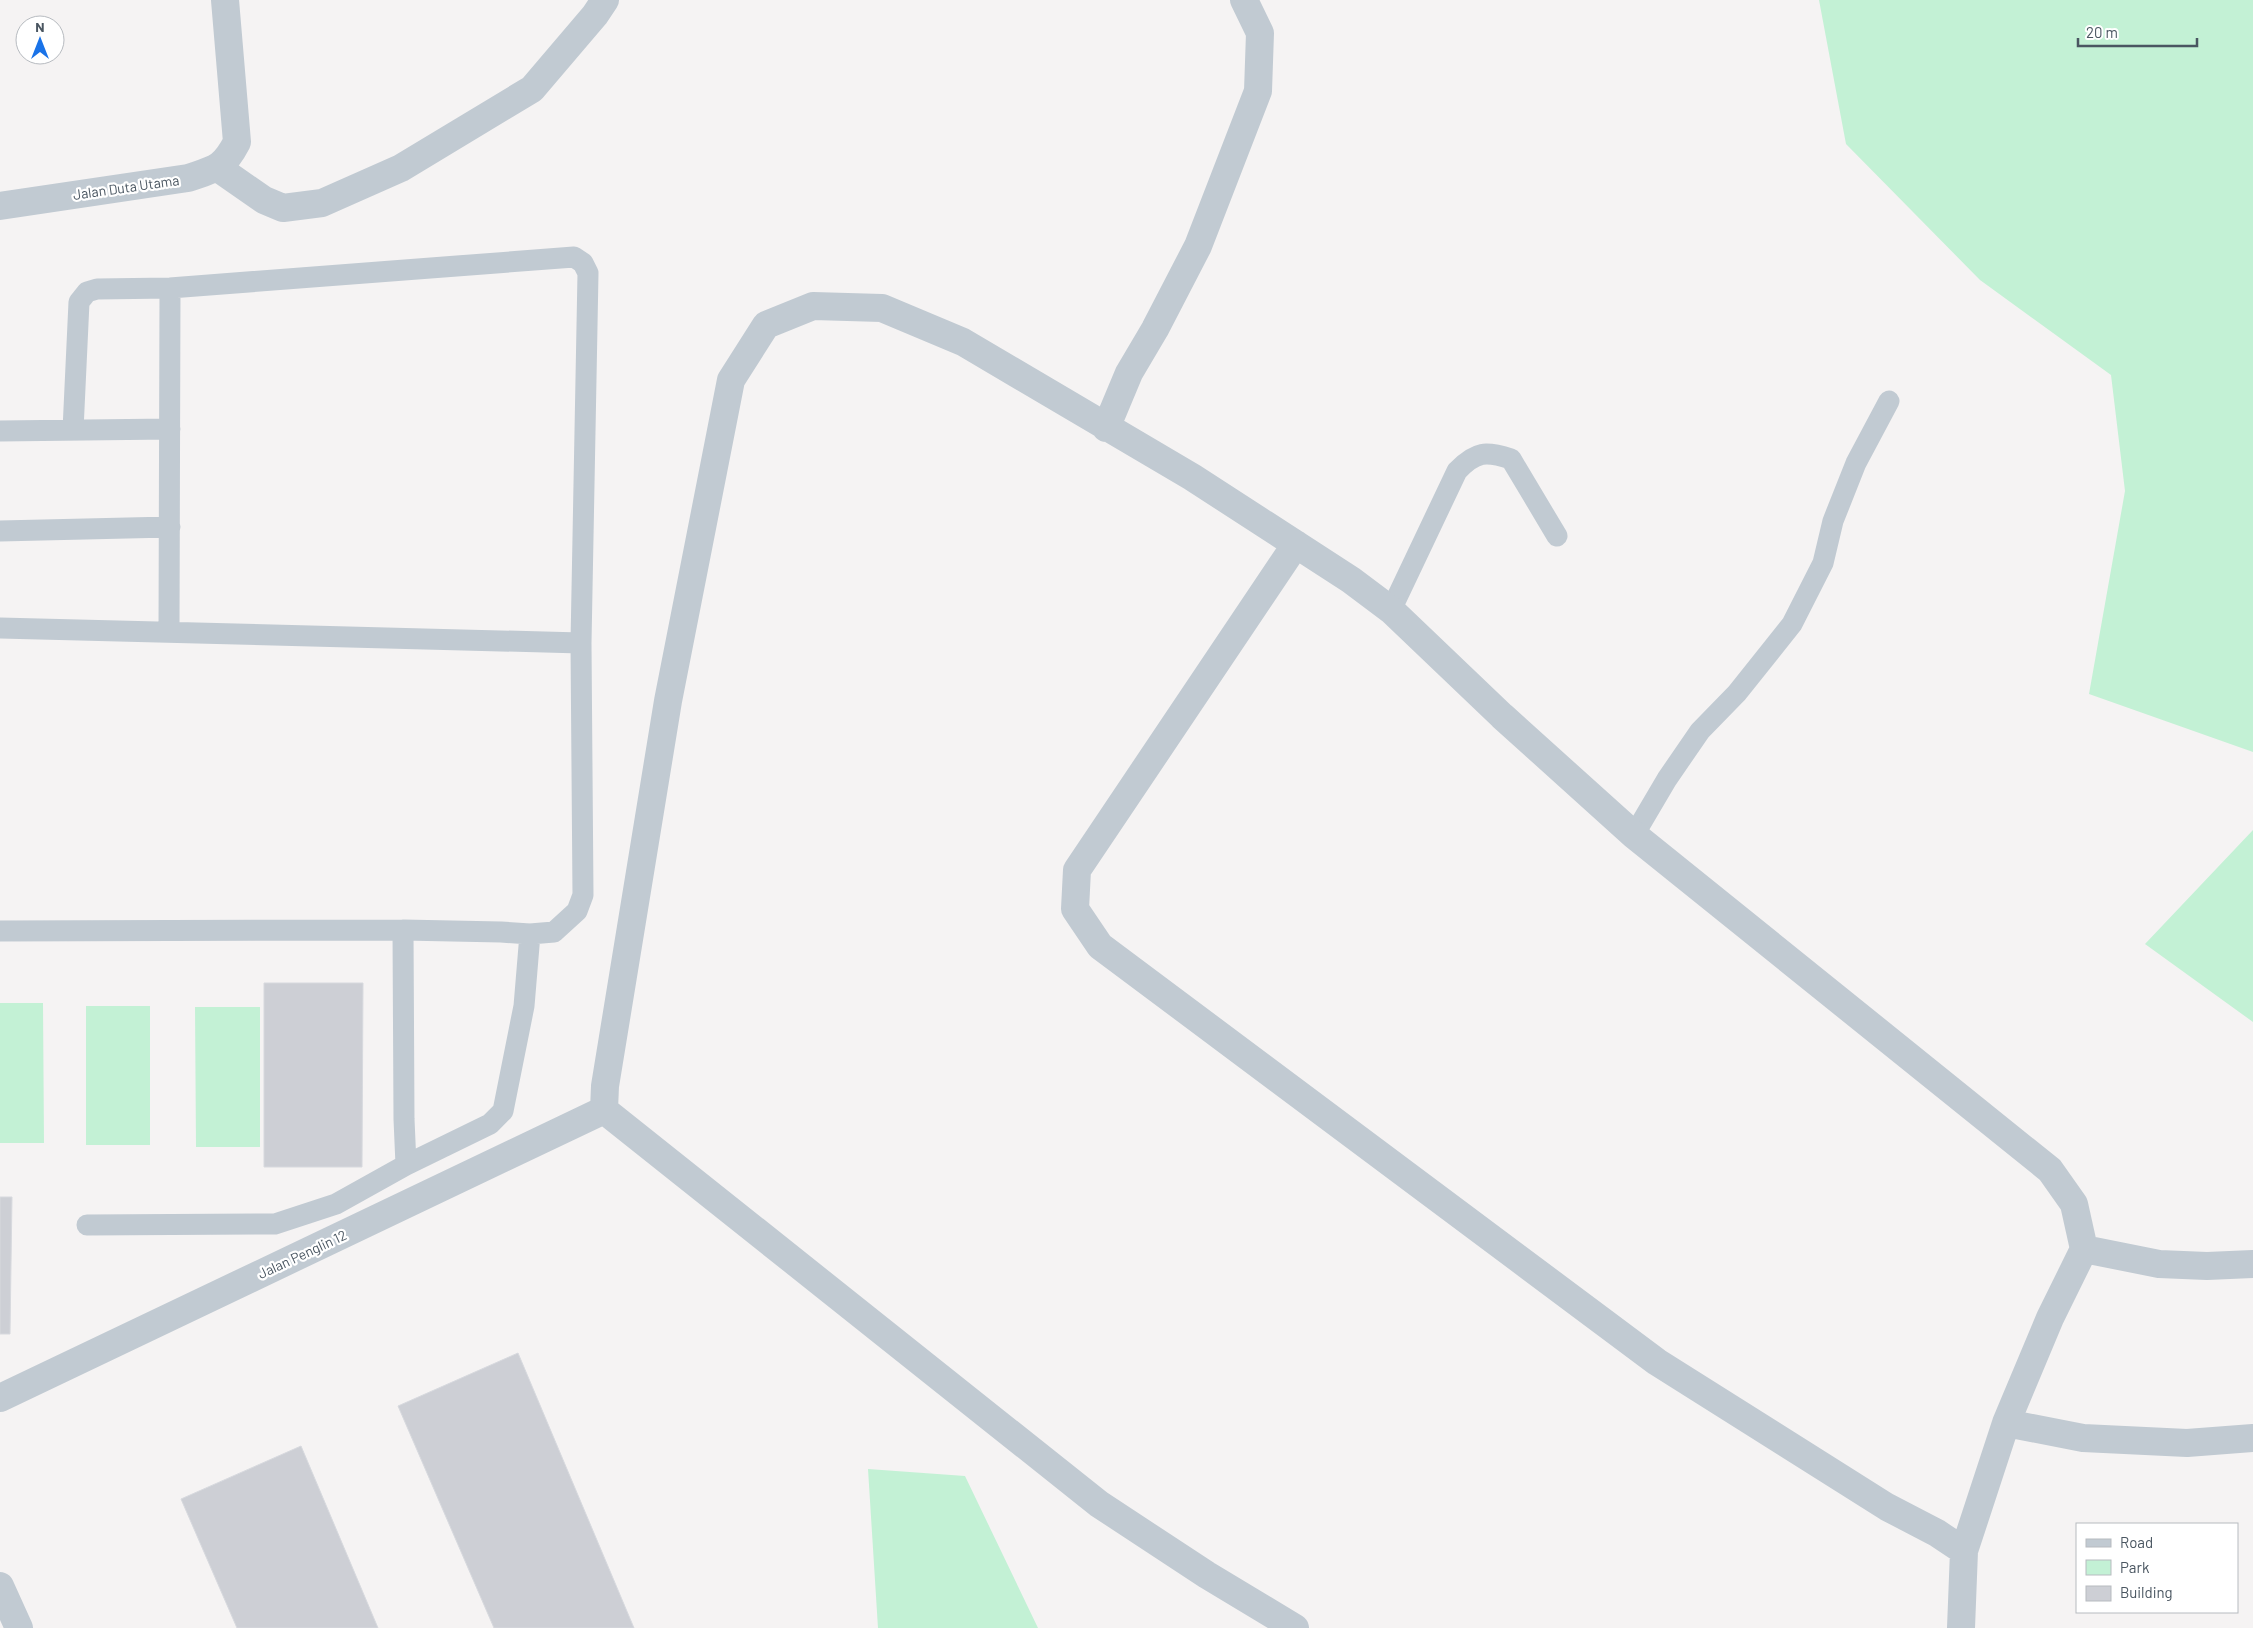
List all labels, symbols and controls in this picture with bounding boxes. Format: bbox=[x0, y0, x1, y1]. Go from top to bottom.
north arrow bbox=[15, 15, 65, 65]
scale bar bbox=[2078, 15, 2197, 47]
text: N bbox=[35, 18, 45, 35]
text: 20 m bbox=[2086, 23, 2118, 41]
street label: Jalan Duta Utama bbox=[72, 171, 180, 203]
street label: Jalan Penglin 12 bbox=[255, 1226, 349, 1282]
legend bbox=[2076, 1523, 2238, 1613]
text: Road bbox=[2120, 1533, 2153, 1551]
text: Park bbox=[2120, 1558, 2150, 1576]
text: Building bbox=[2120, 1583, 2173, 1601]

